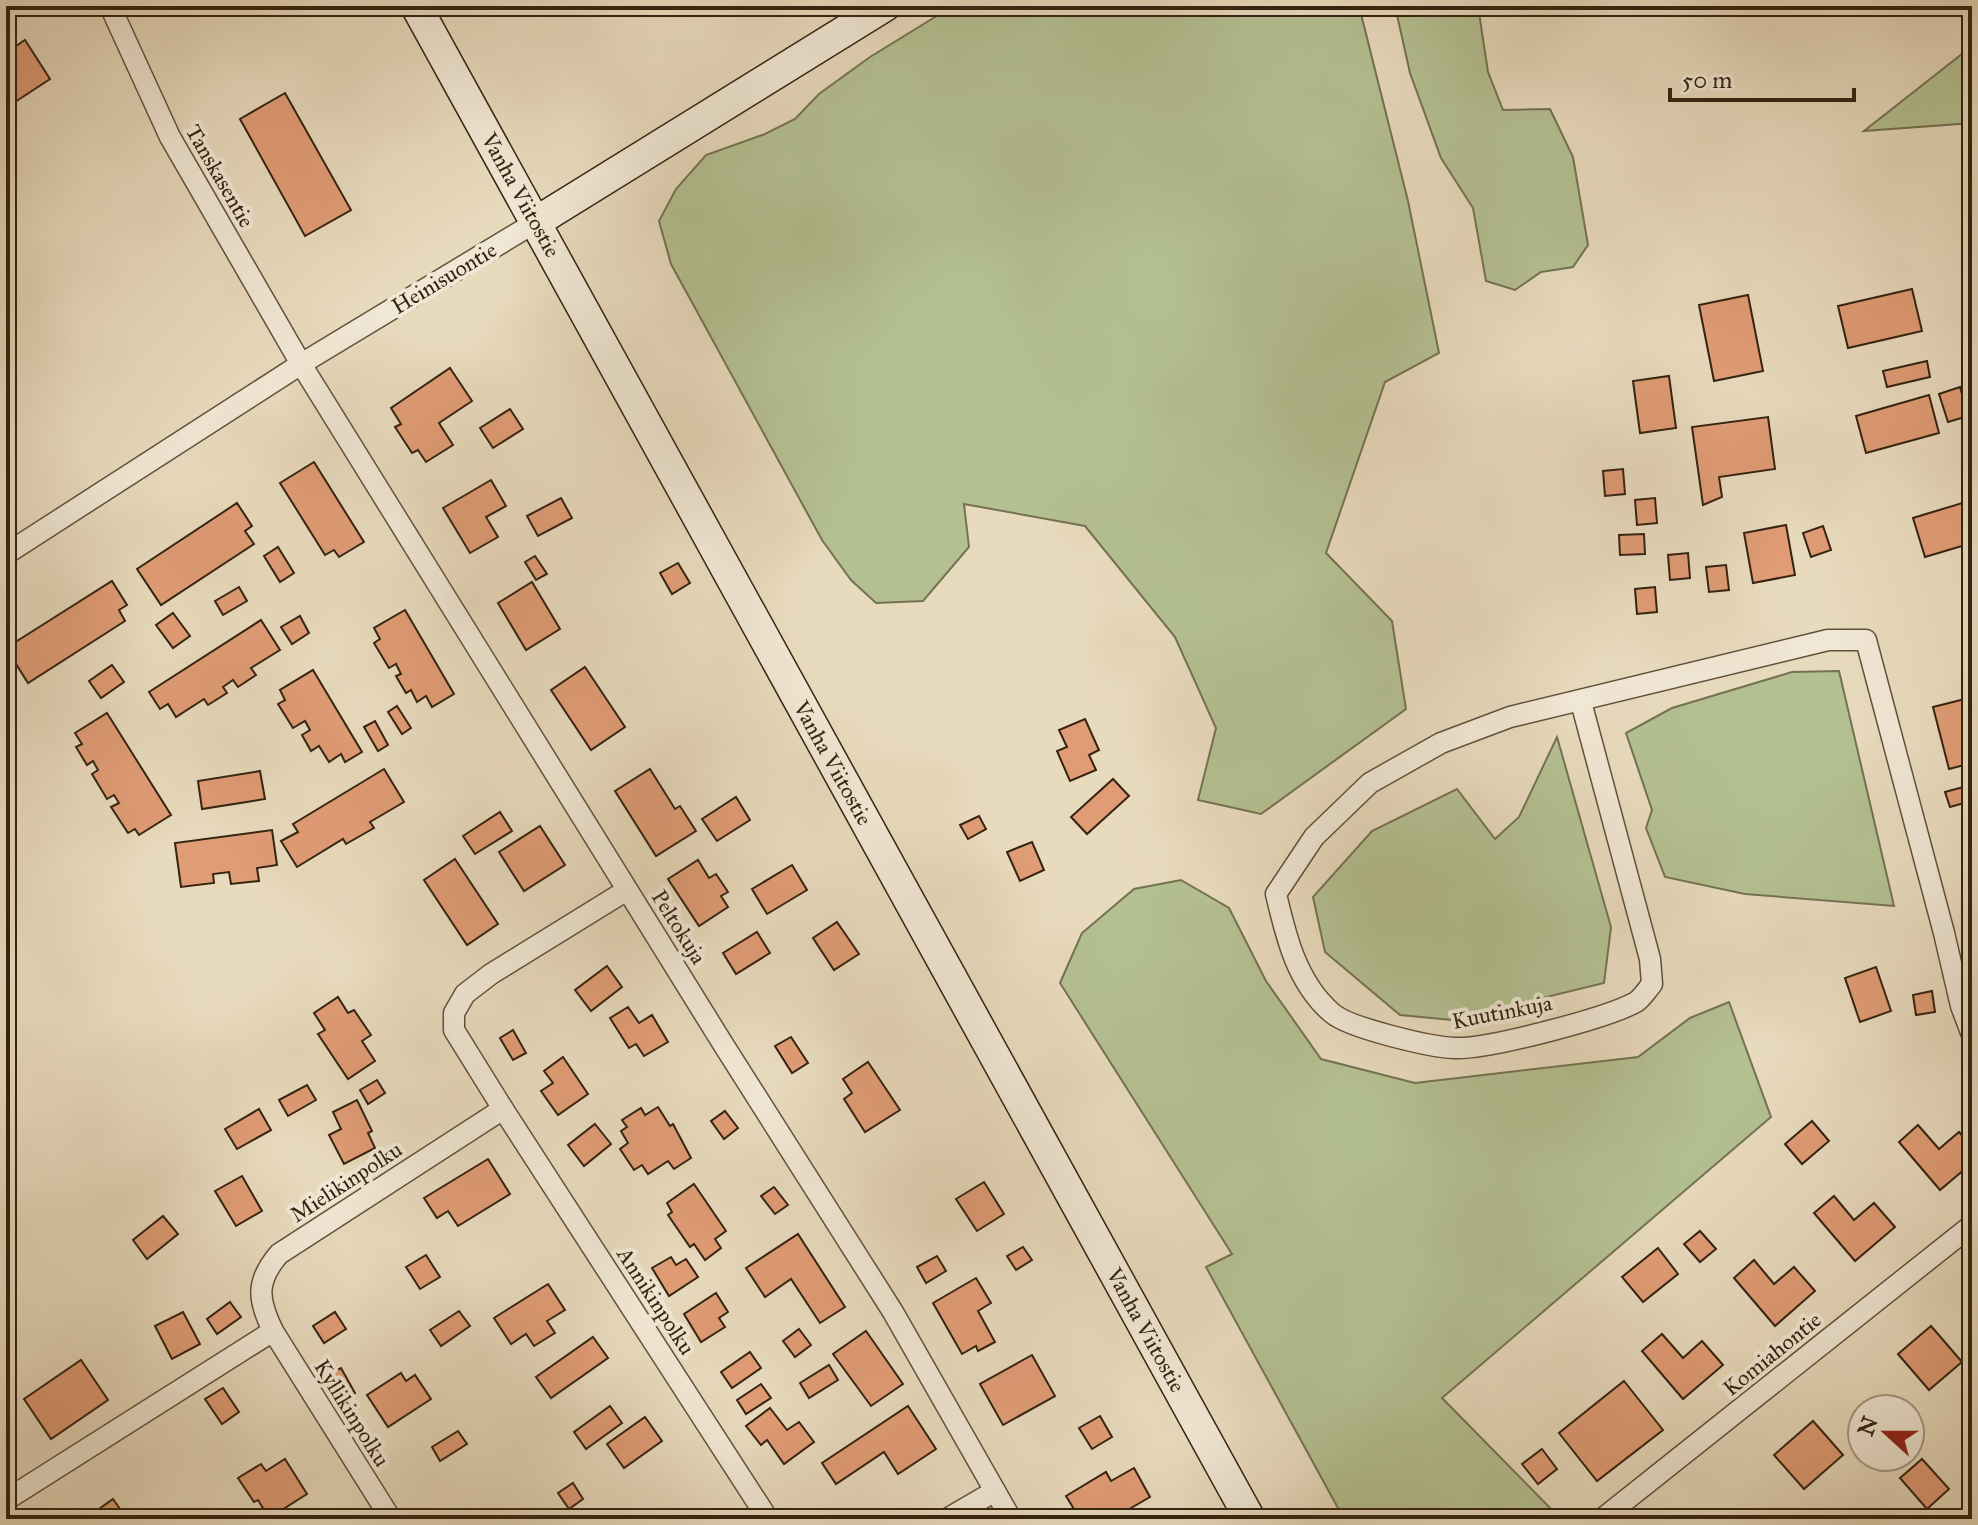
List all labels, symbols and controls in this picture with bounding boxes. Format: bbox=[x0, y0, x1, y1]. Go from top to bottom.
scale bar bbox=[1670, 52, 1854, 102]
text: 50 m bbox=[1682, 65, 1732, 95]
street label: Tanskasentie bbox=[180, 120, 260, 232]
street label: Vanha Viitostie bbox=[475, 127, 566, 262]
street label: Heinisuontie bbox=[387, 236, 501, 320]
street label: Vanha Viitostie bbox=[787, 695, 878, 830]
street label: Peltokuja bbox=[646, 885, 713, 970]
street label: Kuutinkuja bbox=[1450, 989, 1555, 1035]
street label: Mielikinpolku bbox=[285, 1136, 407, 1228]
street label: Annikinpolku bbox=[611, 1241, 701, 1360]
street label: Vanha Viitostie bbox=[1100, 1262, 1191, 1397]
street label: Komiahontie bbox=[1717, 1306, 1827, 1402]
street label: Kyllikinpolku bbox=[308, 1354, 396, 1472]
north arrow bbox=[1846, 1393, 1926, 1473]
text: N bbox=[1852, 1412, 1884, 1440]

